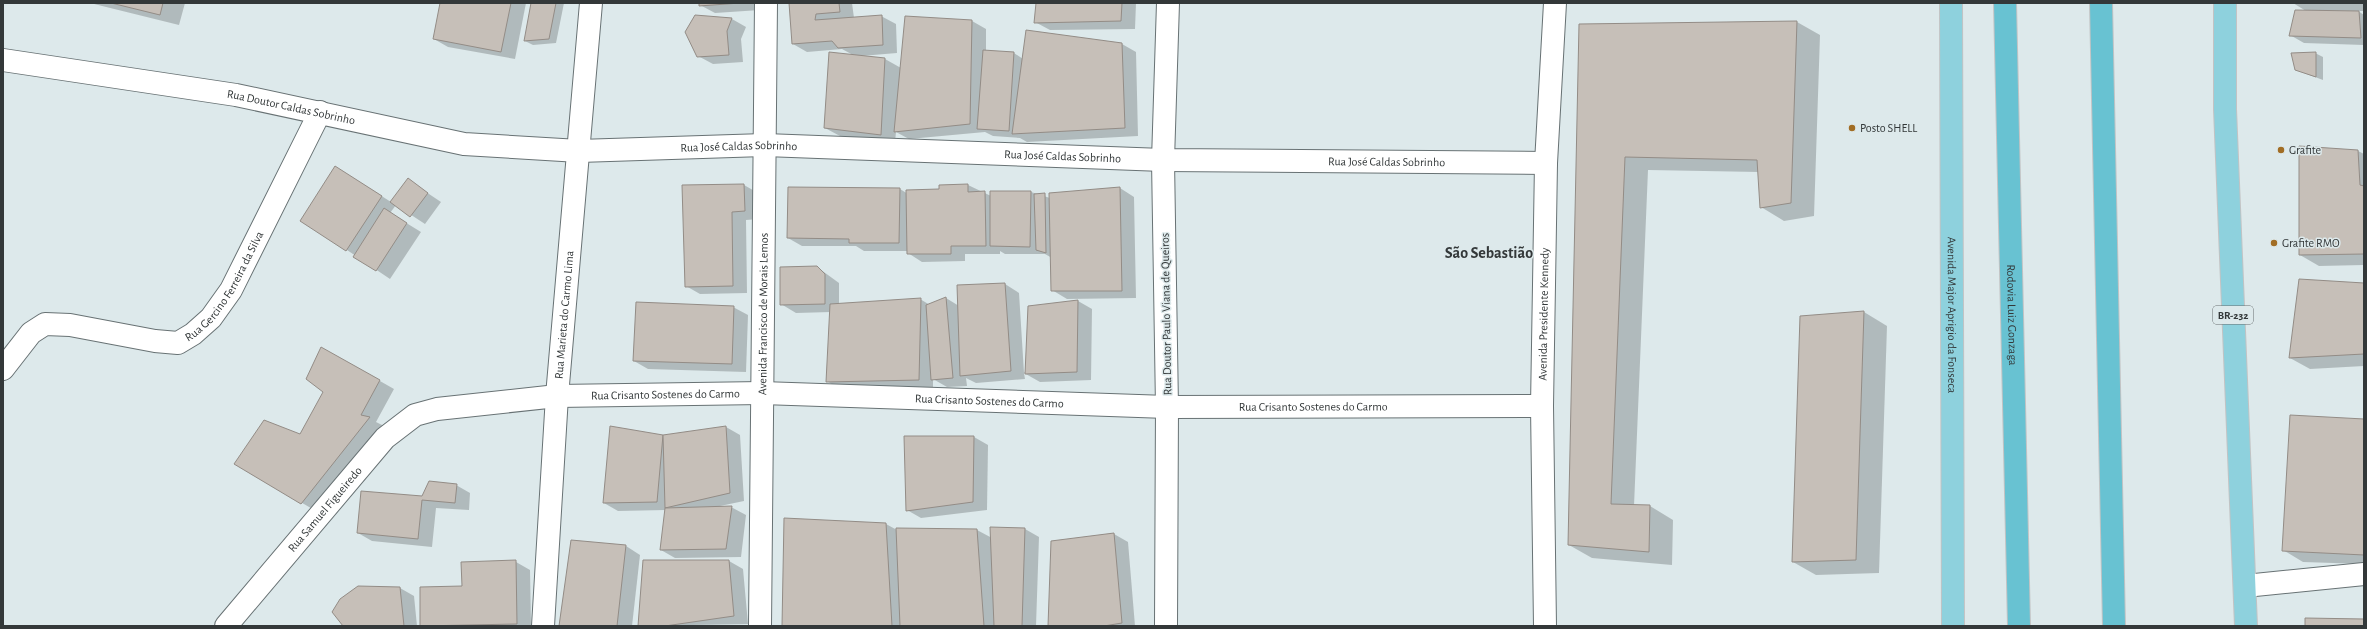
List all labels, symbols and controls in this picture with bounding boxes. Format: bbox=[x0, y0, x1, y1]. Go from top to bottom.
street label: Rua Doutor Caldas Sobrinho bbox=[226, 88, 356, 126]
place label: Posto SHELL bbox=[1860, 122, 1917, 134]
marker: Posto SHELL bbox=[1847, 123, 1857, 133]
street label: Rua José Caldas Sobrinho bbox=[680, 139, 798, 154]
place label: Grafite bbox=[2289, 144, 2321, 156]
marker: Grafite bbox=[2276, 145, 2286, 155]
street label: Rua José Caldas Sobrinho bbox=[1004, 148, 1121, 164]
street label: Rua José Caldas Sobrinho bbox=[1328, 155, 1445, 168]
street label: Rua Gercino Ferreira da Silva bbox=[183, 229, 266, 343]
street label: Avenida Francisco de Morais Lemos bbox=[756, 233, 770, 395]
street label: Rua Doutor Paulo Viana de Queiros bbox=[1159, 233, 1174, 395]
street label: Avenida Major Aprigio da Fonseca bbox=[1945, 237, 1958, 394]
place label: Grafite RMO bbox=[2282, 237, 2340, 249]
marker: Grafite RMO bbox=[2269, 238, 2279, 248]
district label: São Sebastião bbox=[1445, 245, 1533, 261]
street label: Avenida Presidente Kennedy bbox=[1536, 247, 1552, 381]
street label: Rua Marieta do Carmo Lima bbox=[553, 250, 576, 379]
street label: Rodovia Luiz Gonzaga bbox=[2005, 264, 2019, 366]
road number: BR-232 bbox=[2213, 306, 2253, 324]
street label: Rua Crisanto Sostenes do Carmo bbox=[591, 387, 740, 402]
street label: Rua Crisanto Sostenes do Carmo bbox=[915, 392, 1064, 409]
street label: Rua Crisanto Sostenes do Carmo bbox=[1239, 400, 1388, 413]
street label: Rua Samuel Figueiredo bbox=[286, 464, 364, 554]

